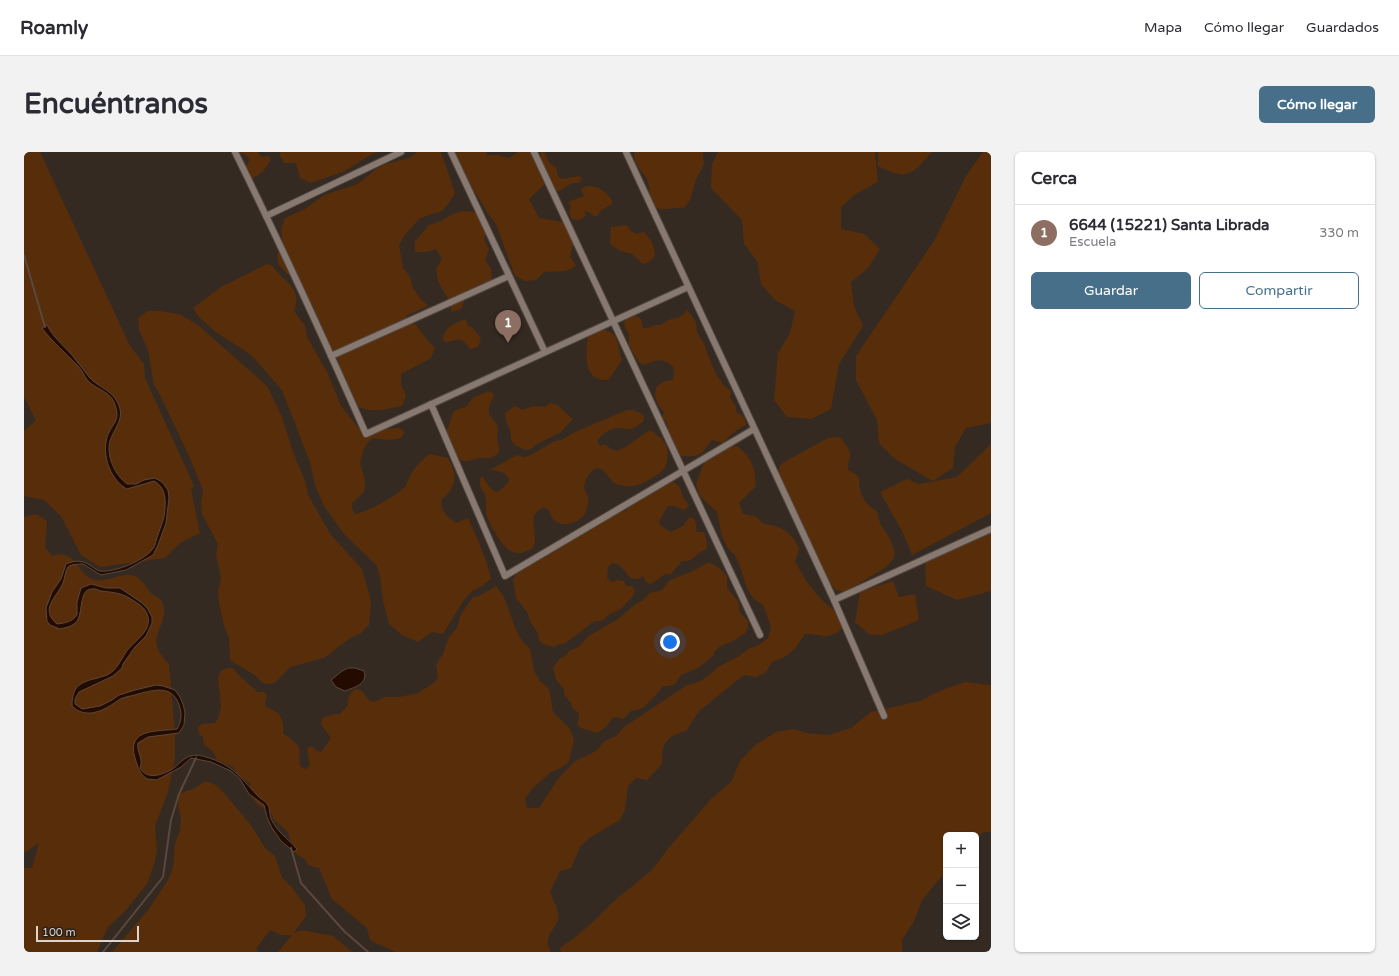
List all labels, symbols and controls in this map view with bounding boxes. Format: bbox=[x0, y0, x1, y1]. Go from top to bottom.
text: Roamly bbox=[20, 17, 88, 39]
text: Mapa bbox=[1144, 19, 1182, 36]
text: Cómo llegar bbox=[1204, 19, 1284, 36]
text: Guardados bbox=[1306, 19, 1379, 36]
button: Cómo llegar bbox=[1259, 86, 1375, 123]
text: Encuéntranos bbox=[24, 87, 208, 121]
text: Cerca bbox=[1031, 168, 1077, 189]
text: 6644 (15221) Santa Librada bbox=[1069, 216, 1270, 234]
text: 1 bbox=[1040, 225, 1048, 241]
text: 330 m bbox=[1319, 225, 1359, 241]
text: Escuela bbox=[1069, 234, 1116, 250]
button: Guardar bbox=[1031, 272, 1191, 309]
button: Compartir bbox=[1199, 272, 1359, 309]
pin: 1 bbox=[495, 310, 521, 343]
your location bbox=[660, 632, 680, 652]
map controls bbox=[943, 832, 979, 940]
button: + bbox=[943, 832, 979, 868]
button: − bbox=[943, 868, 979, 904]
button: layers bbox=[943, 904, 979, 940]
scale bar bbox=[36, 924, 139, 943]
text: 100 m bbox=[42, 926, 76, 939]

